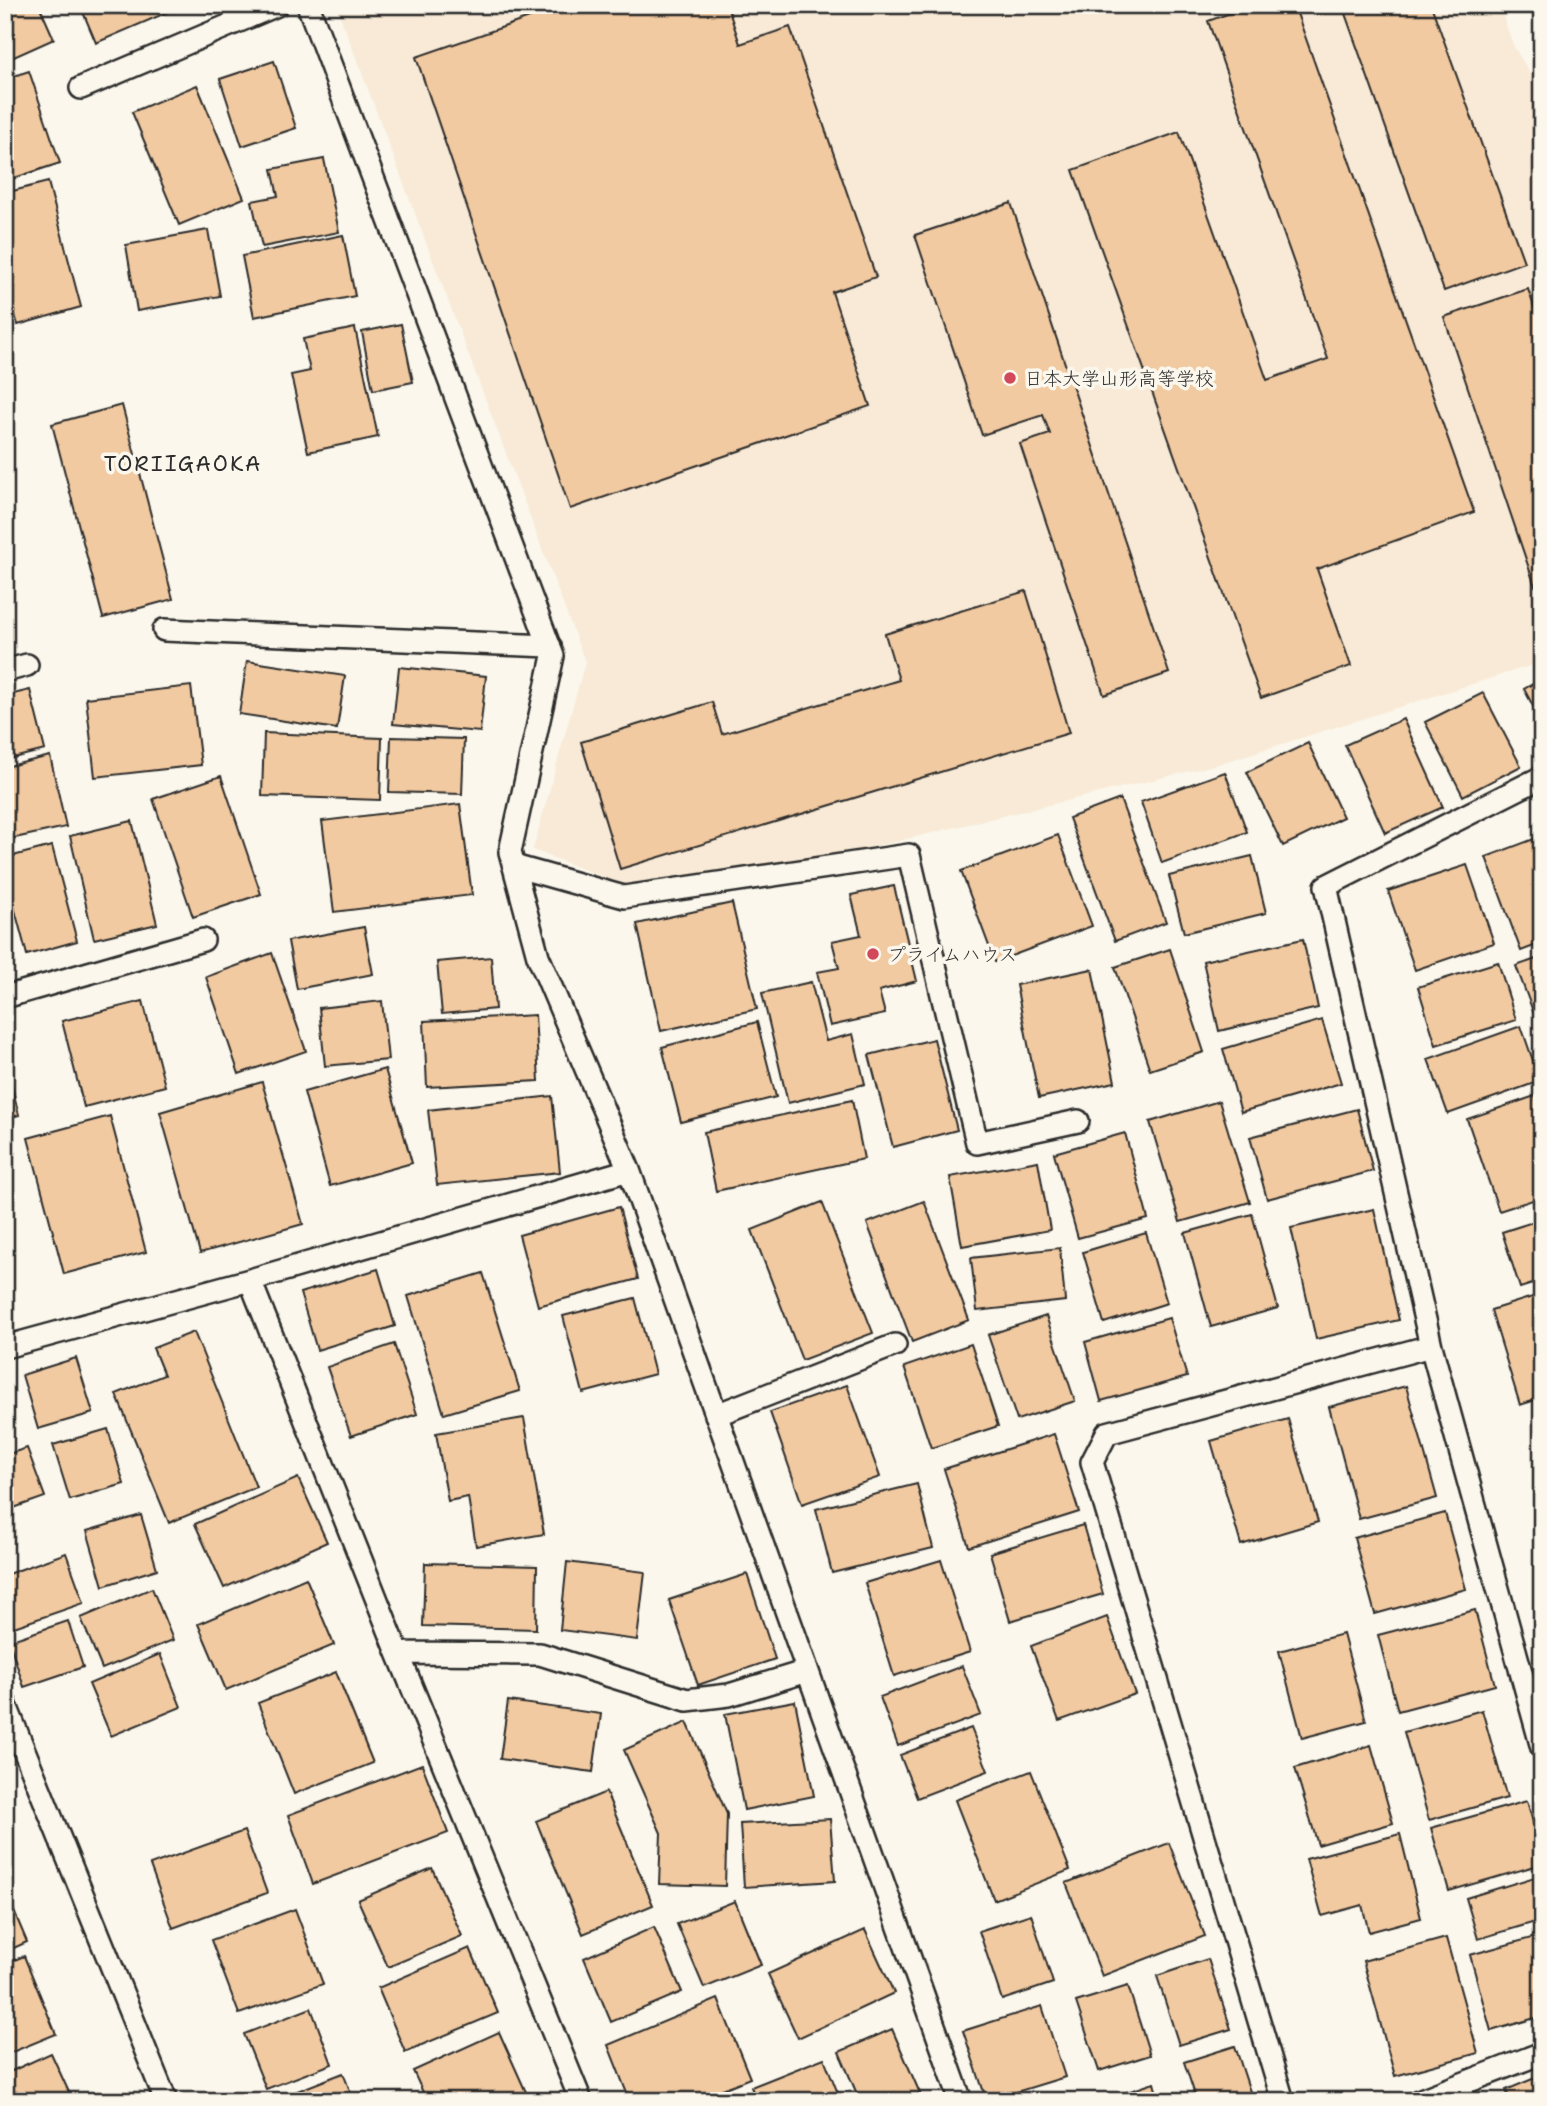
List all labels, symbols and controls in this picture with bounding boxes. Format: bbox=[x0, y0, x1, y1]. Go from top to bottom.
place label: 日本大学山形高等学校 bbox=[1024, 366, 1214, 391]
marker: 日本大学山形高等学校 bbox=[1002, 370, 1018, 386]
district label: TORIIGAOKA bbox=[104, 450, 262, 478]
place label: プライムハウス bbox=[887, 942, 1017, 967]
marker: プライムハウス bbox=[865, 946, 881, 962]

